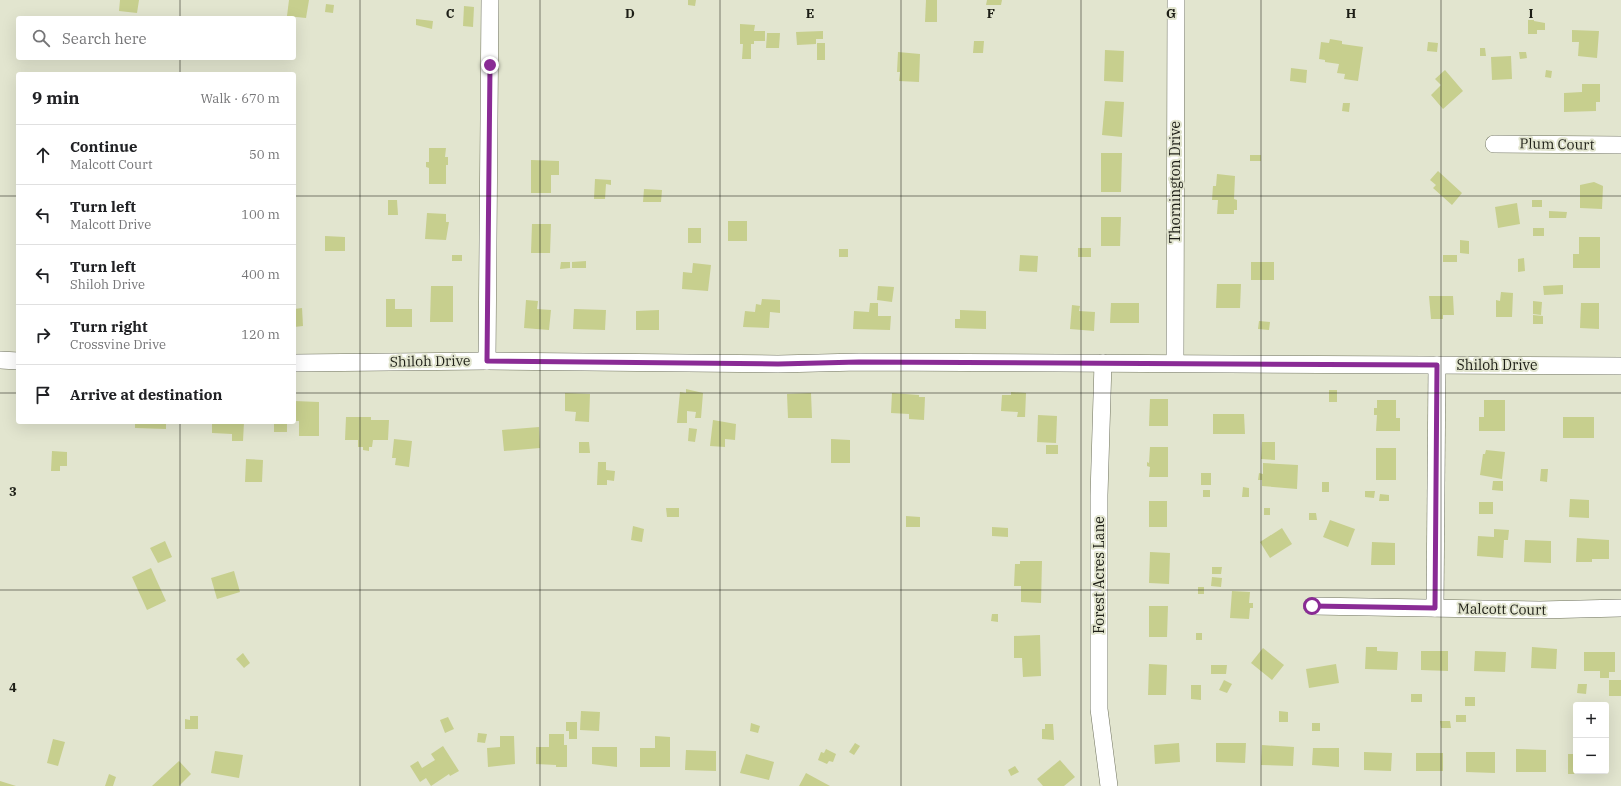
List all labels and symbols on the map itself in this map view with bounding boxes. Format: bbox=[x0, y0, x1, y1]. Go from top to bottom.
text: C bbox=[446, 5, 455, 22]
text: D bbox=[625, 5, 635, 22]
text: E bbox=[806, 5, 814, 22]
text: F bbox=[987, 5, 995, 22]
text: G bbox=[1166, 5, 1176, 22]
text: H bbox=[1346, 5, 1357, 22]
text: I bbox=[1529, 5, 1534, 22]
route end bbox=[481, 56, 499, 74]
street label: Thornington Drive bbox=[1166, 121, 1184, 243]
street label: Plum Court bbox=[1519, 134, 1595, 154]
street label: Shiloh Drive bbox=[389, 351, 471, 371]
street label: Shiloh Drive bbox=[1457, 356, 1537, 374]
text: 3 bbox=[9, 483, 17, 500]
street label: Forest Acres Lane bbox=[1090, 516, 1108, 634]
route start bbox=[1303, 597, 1321, 615]
street label: Malcott Court bbox=[1457, 599, 1547, 619]
text: 4 bbox=[9, 679, 17, 696]

